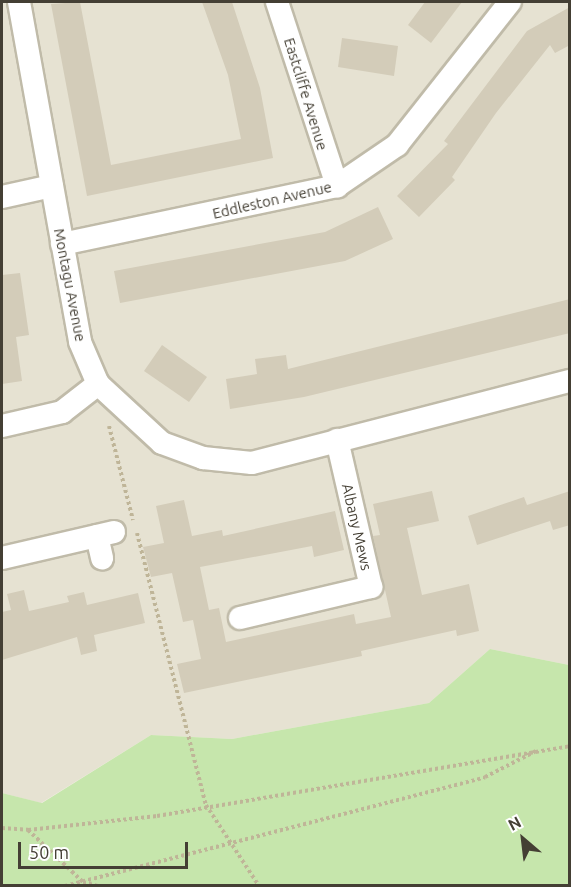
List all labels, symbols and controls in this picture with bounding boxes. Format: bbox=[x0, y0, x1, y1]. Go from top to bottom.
street label: Eastcliffe Avenue bbox=[280, 36, 332, 152]
street label: Eddleston Avenue bbox=[211, 178, 333, 222]
street label: Montagu Avenue bbox=[50, 227, 90, 343]
street label: Albany Mews bbox=[338, 482, 376, 572]
north arrow bbox=[493, 809, 553, 869]
text: N bbox=[505, 812, 524, 834]
scale bar bbox=[21, 830, 190, 868]
text: 50 m bbox=[29, 842, 69, 862]

